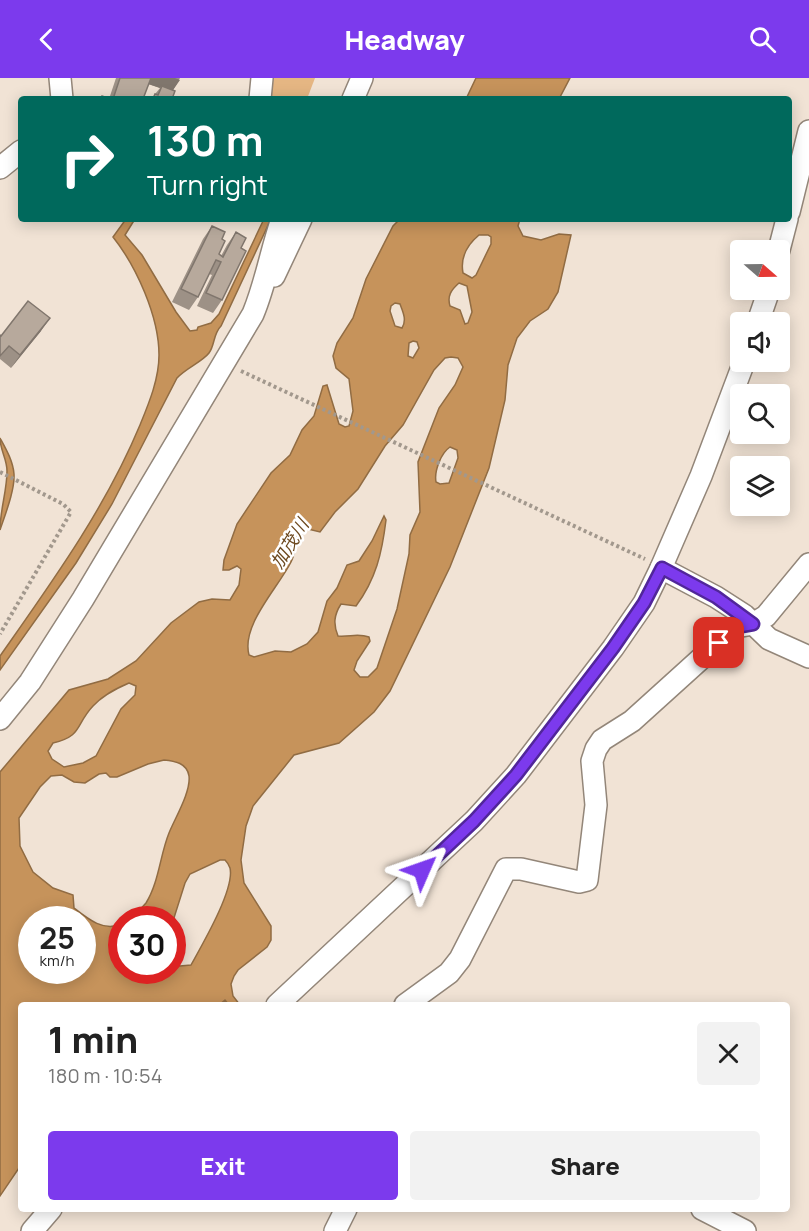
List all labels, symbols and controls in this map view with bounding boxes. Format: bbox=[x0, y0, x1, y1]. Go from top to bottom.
text: Headway bbox=[344, 21, 465, 58]
icon: back bbox=[30, 23, 63, 56]
icon: search bbox=[746, 23, 779, 56]
text: 130 m bbox=[147, 111, 264, 169]
icon: right bbox=[48, 120, 126, 198]
text: Turn right bbox=[147, 166, 268, 203]
north arrow bbox=[730, 240, 790, 300]
map controls bbox=[730, 240, 790, 516]
button: sound bbox=[730, 312, 790, 372]
button: search bbox=[730, 384, 790, 444]
button: layers bbox=[730, 456, 790, 516]
water label: 加茂川 bbox=[265, 513, 315, 573]
pin bbox=[693, 617, 744, 668]
icon: arrive bbox=[702, 626, 735, 659]
position arrow bbox=[390, 838, 454, 902]
speed limit sign: 30 bbox=[108, 906, 186, 984]
text: 25 bbox=[39, 917, 75, 958]
text: km/h bbox=[40, 950, 74, 971]
text: 1 min bbox=[48, 1015, 138, 1064]
button: close bbox=[697, 1022, 760, 1085]
text: 180 m · 10:54 bbox=[48, 1062, 162, 1089]
button: Exit bbox=[48, 1131, 398, 1200]
button: Share bbox=[410, 1131, 760, 1200]

